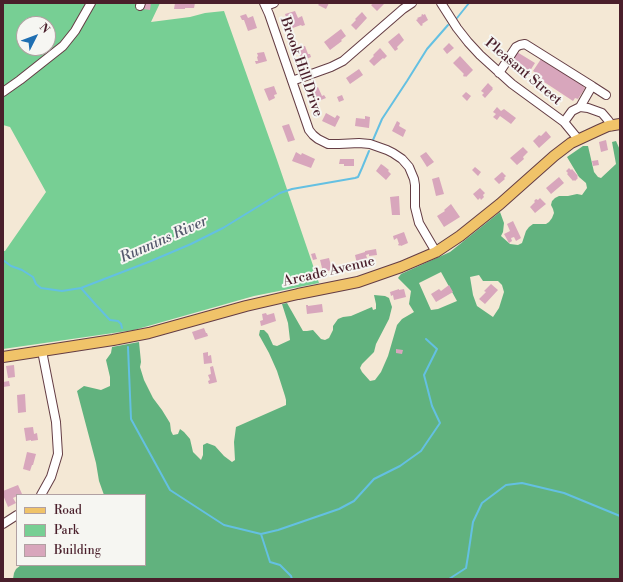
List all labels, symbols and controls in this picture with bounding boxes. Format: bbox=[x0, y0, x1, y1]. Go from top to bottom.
street label: Brook Hill Drive bbox=[276, 15, 326, 119]
north arrow bbox=[16, 16, 56, 56]
text: N bbox=[36, 21, 52, 37]
street label: Pleasant Street bbox=[481, 35, 565, 109]
water label: Runnins River bbox=[117, 213, 211, 267]
street label: Arcade Avenue bbox=[281, 253, 377, 291]
legend bbox=[16, 494, 146, 566]
text: Road bbox=[54, 503, 82, 518]
text: Park bbox=[54, 523, 79, 538]
text: Building bbox=[54, 543, 101, 558]

